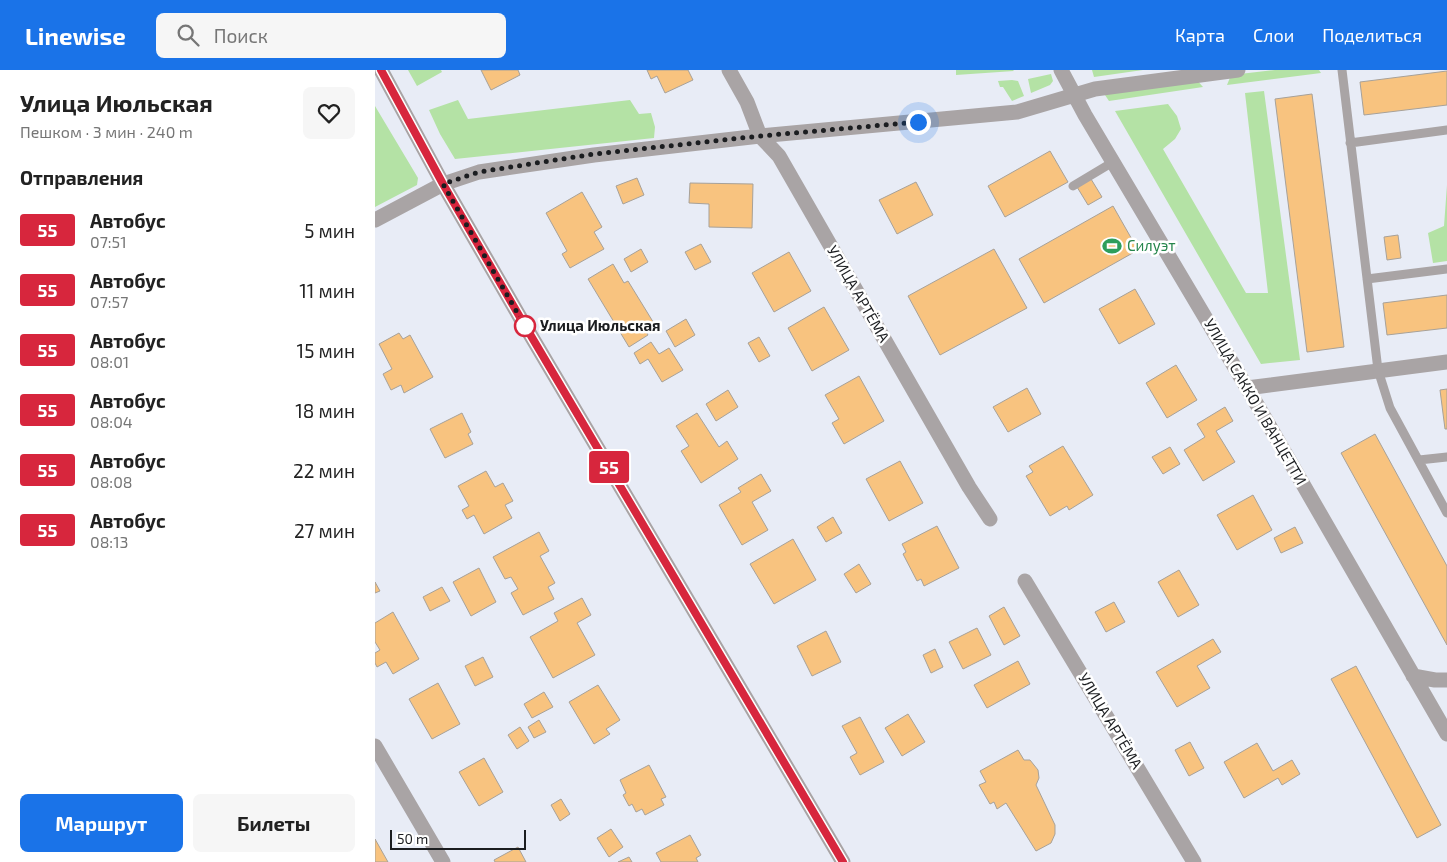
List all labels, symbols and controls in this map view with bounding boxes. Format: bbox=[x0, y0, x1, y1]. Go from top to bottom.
search box bbox=[156, 13, 506, 58]
text: Linewise bbox=[25, 21, 126, 50]
icon: search bbox=[174, 21, 202, 49]
text: Поиск bbox=[214, 24, 268, 47]
text: Карта bbox=[1175, 24, 1225, 46]
text: Слои bbox=[1253, 24, 1294, 46]
text: Поделиться bbox=[1322, 24, 1422, 46]
button: heart bbox=[303, 87, 355, 139]
text: Улица Июльская bbox=[20, 88, 213, 117]
your location bbox=[906, 110, 931, 135]
text: Пешком · 3 мин · 240 m bbox=[20, 122, 193, 141]
text: Отправления bbox=[20, 166, 143, 189]
text: Автобус bbox=[90, 209, 166, 232]
text: 55 bbox=[38, 219, 57, 241]
text: 5 мин bbox=[304, 219, 355, 242]
text: 07:51 bbox=[90, 232, 127, 251]
sports icon: Силуэт bbox=[1101, 235, 1123, 257]
place label: Силуэт bbox=[1127, 236, 1176, 255]
street label: УЛИЦА АРТЁМА bbox=[824, 242, 894, 346]
text: Автобус bbox=[90, 269, 166, 292]
text: 55 bbox=[38, 279, 57, 301]
text: 11 мин bbox=[299, 279, 355, 302]
text: 07:57 bbox=[90, 292, 128, 311]
marker: Улица Июльская bbox=[514, 315, 536, 337]
street label: УЛИЦА САККО И ВАНЦЕТТИ bbox=[1201, 315, 1311, 488]
place label: Улица Июльская bbox=[540, 316, 661, 334]
text: Автобус bbox=[90, 329, 166, 352]
text: 55 bbox=[38, 339, 57, 361]
text: 15 мин bbox=[297, 339, 355, 362]
text: 08:01 bbox=[90, 352, 129, 371]
text: Автобус bbox=[90, 389, 166, 412]
text: 55 bbox=[38, 399, 57, 421]
text: 18 мин bbox=[295, 399, 355, 422]
text: 08:04 bbox=[90, 412, 133, 431]
text: Автобус bbox=[90, 449, 166, 472]
line badge: 55 bbox=[587, 451, 631, 483]
text: 55 bbox=[599, 456, 619, 478]
text: 55 bbox=[38, 459, 57, 481]
text: 22 мин bbox=[293, 459, 355, 482]
text: 08:08 bbox=[90, 472, 133, 491]
text: Автобус bbox=[90, 509, 166, 532]
text: 55 bbox=[38, 519, 57, 541]
text: 27 мин bbox=[294, 519, 355, 542]
text: 08:13 bbox=[90, 532, 128, 551]
street label: УЛИЦА АРТЁМА bbox=[1075, 669, 1147, 772]
button: Маршрут bbox=[20, 794, 183, 852]
button: Билеты bbox=[193, 794, 355, 852]
scale bar bbox=[390, 827, 526, 850]
text: 50 m bbox=[397, 830, 428, 847]

